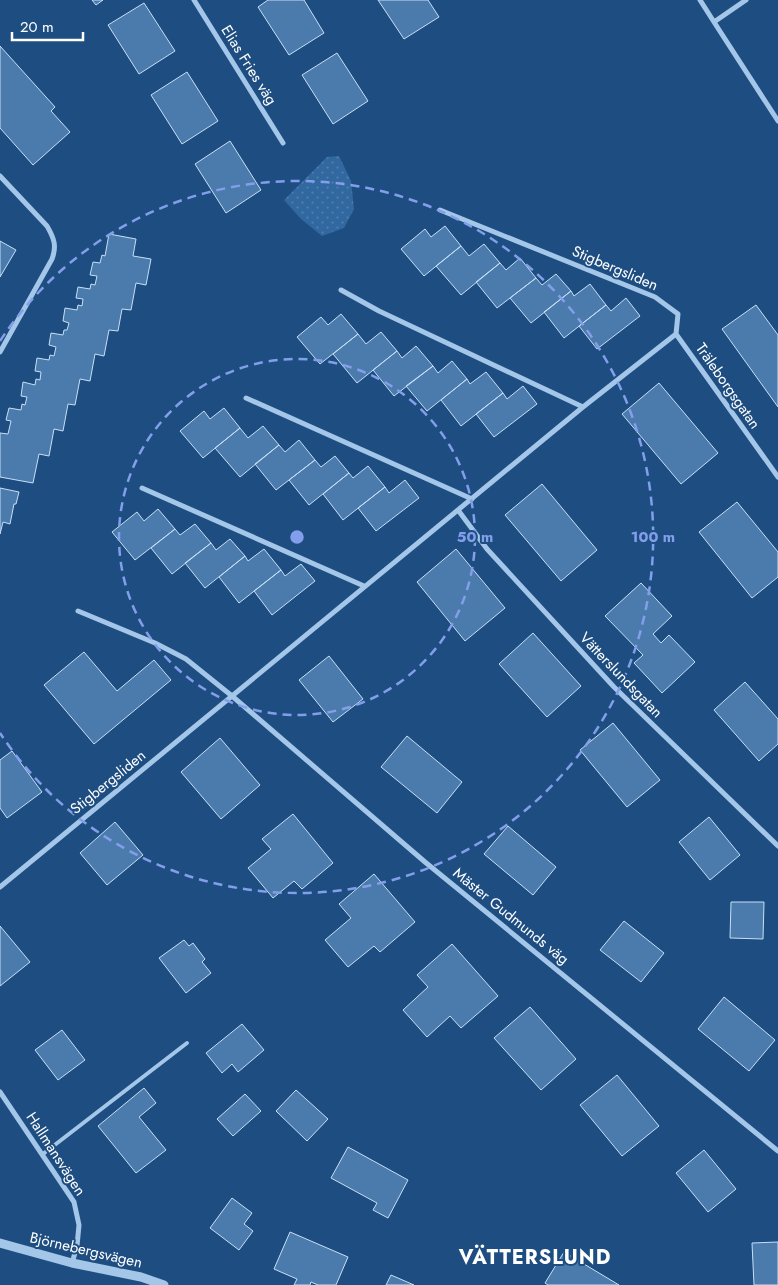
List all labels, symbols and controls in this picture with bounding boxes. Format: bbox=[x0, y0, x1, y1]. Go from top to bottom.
scale bar bbox=[12, 10, 84, 42]
text: 20 m bbox=[20, 16, 54, 38]
street label: Elias Fries väg bbox=[216, 21, 282, 109]
street label: Stigbergsliden bbox=[569, 240, 661, 296]
street label: Träleborgsgatan bbox=[690, 339, 766, 433]
text: 50 m bbox=[457, 526, 493, 548]
text: 100 m bbox=[631, 526, 675, 548]
centre of rings bbox=[288, 528, 306, 546]
street label: Vätterslundsgatan bbox=[574, 627, 668, 723]
street label: Stigbergsliden bbox=[65, 745, 151, 819]
street label: Mäster Gudmunds väg bbox=[448, 862, 574, 970]
street label: Hallmansvägen bbox=[21, 1108, 91, 1200]
street label: Björnebergsvägen bbox=[28, 1226, 144, 1274]
district label: VÄTTERSLUND bbox=[458, 1243, 611, 1272]

